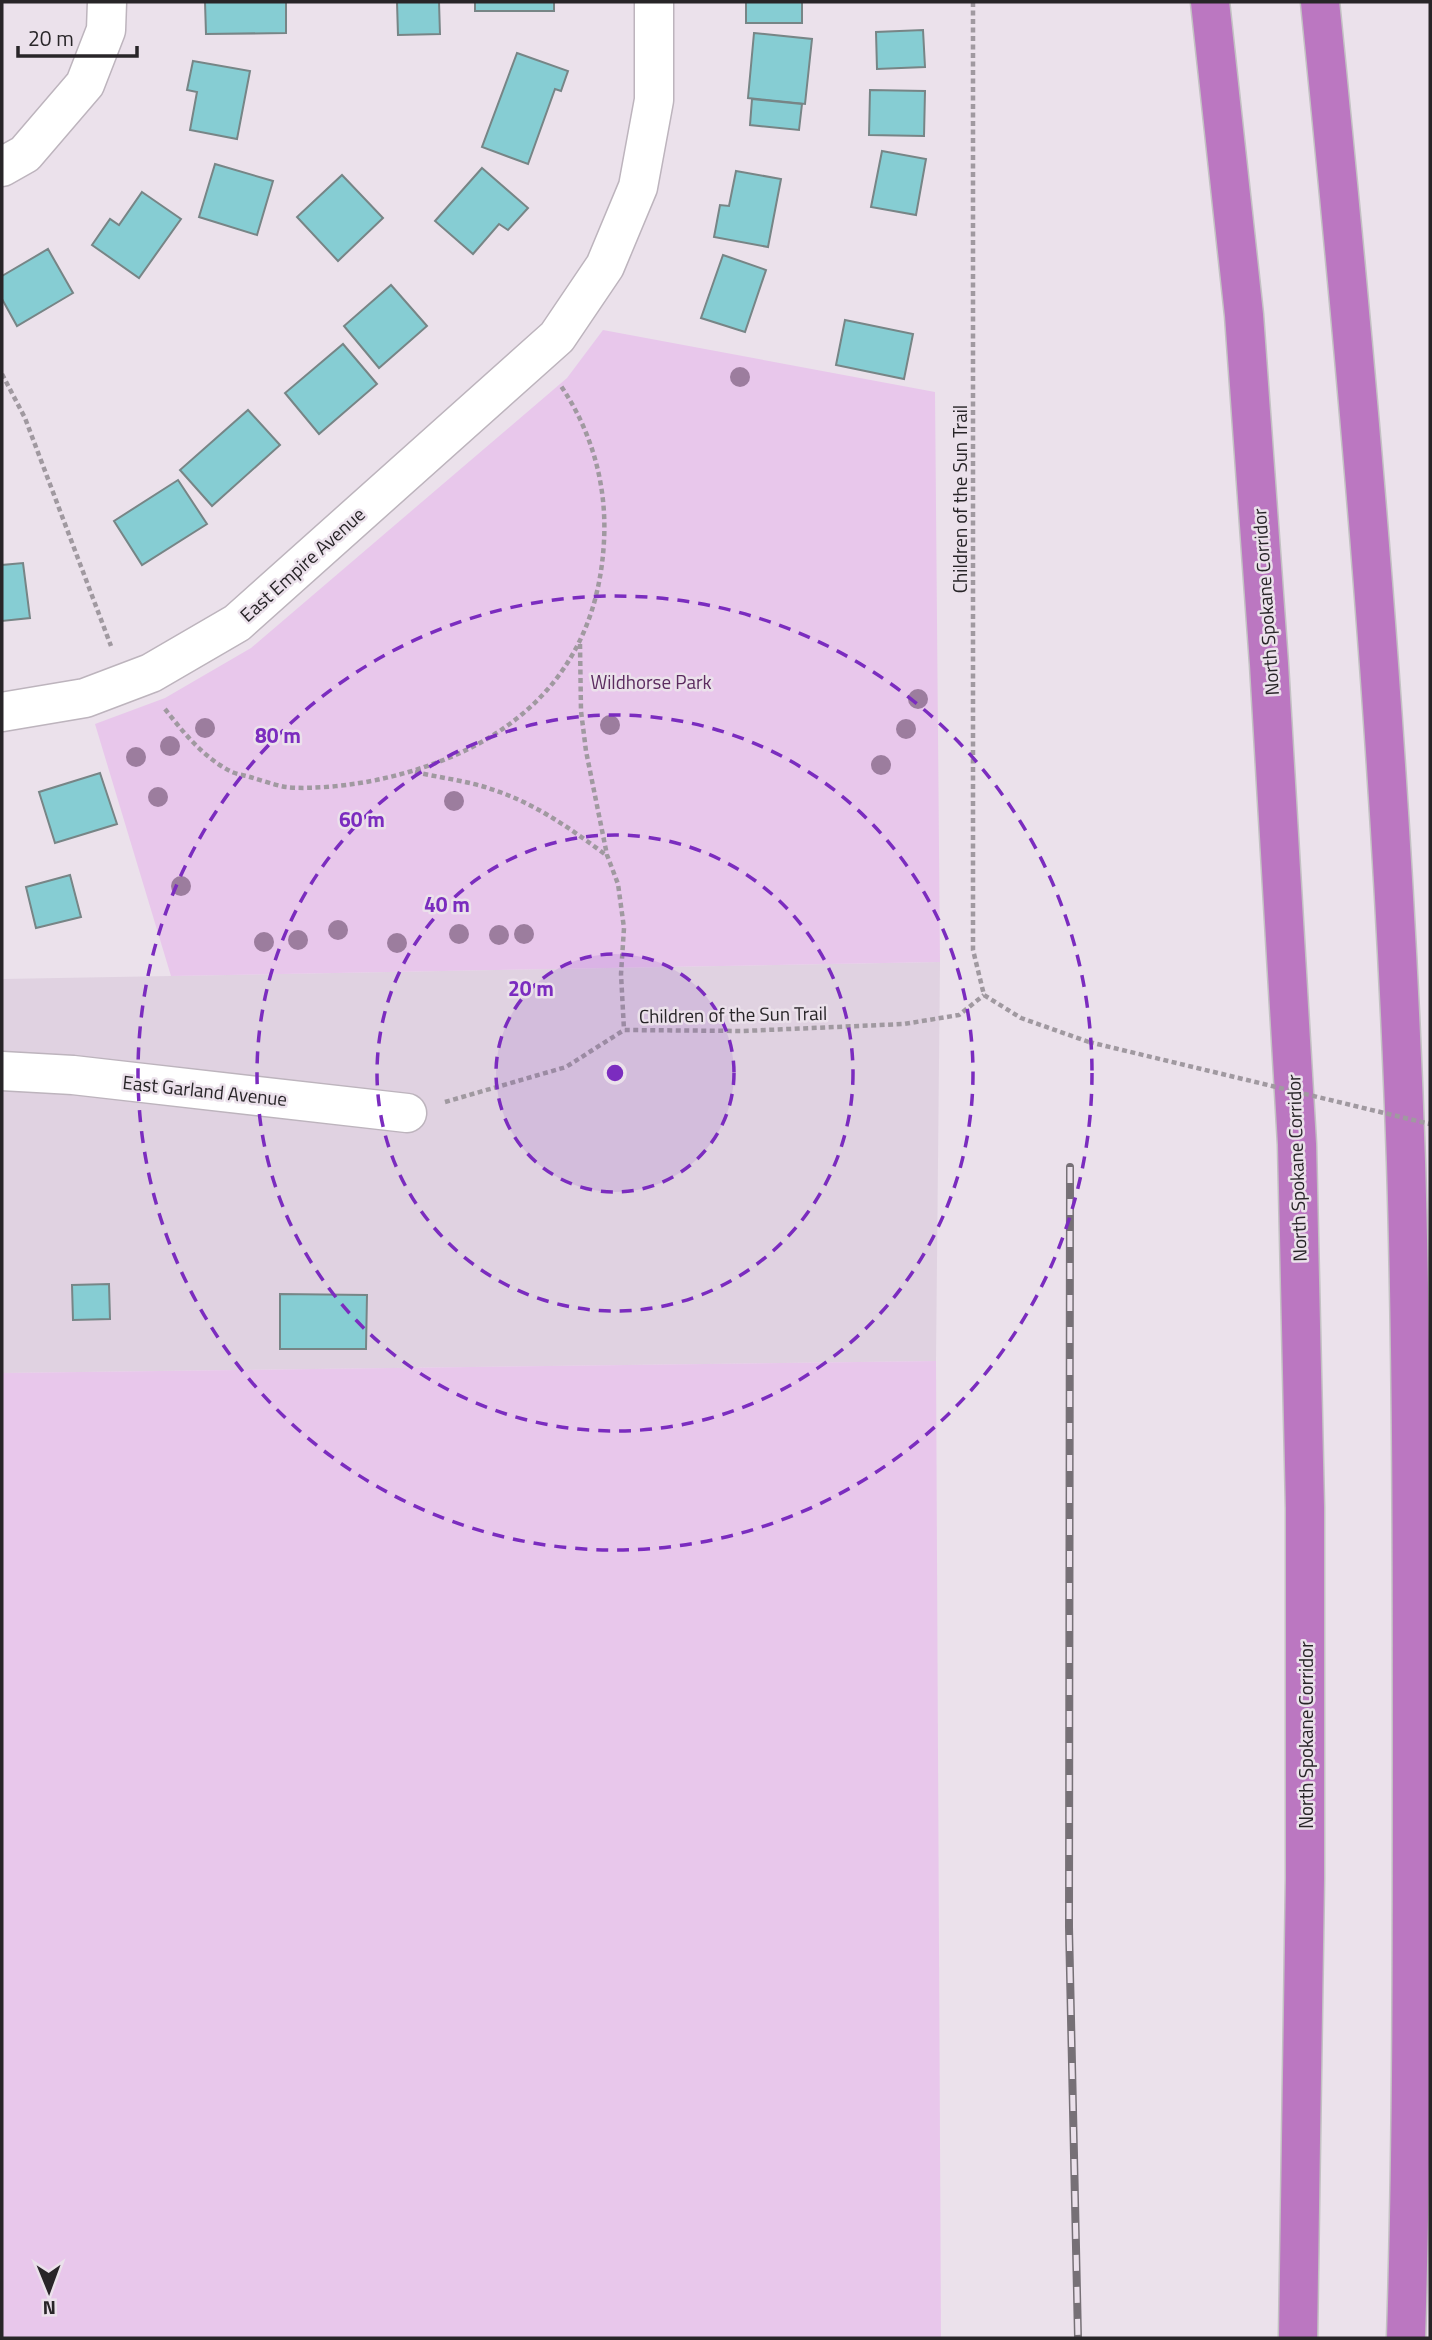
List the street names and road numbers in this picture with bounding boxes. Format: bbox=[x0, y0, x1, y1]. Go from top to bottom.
street label: Children of the Sun Trail bbox=[945, 405, 974, 593]
street label: East Empire Avenue bbox=[233, 500, 371, 628]
street label: North Spokane Corridor bbox=[1244, 507, 1286, 697]
street label: Children of the Sun Trail bbox=[639, 998, 827, 1030]
street label: East Garland Avenue bbox=[121, 1067, 289, 1113]
street label: North Spokane Corridor bbox=[1278, 1073, 1314, 1262]
street label: North Spokane Corridor bbox=[1291, 1641, 1320, 1829]

